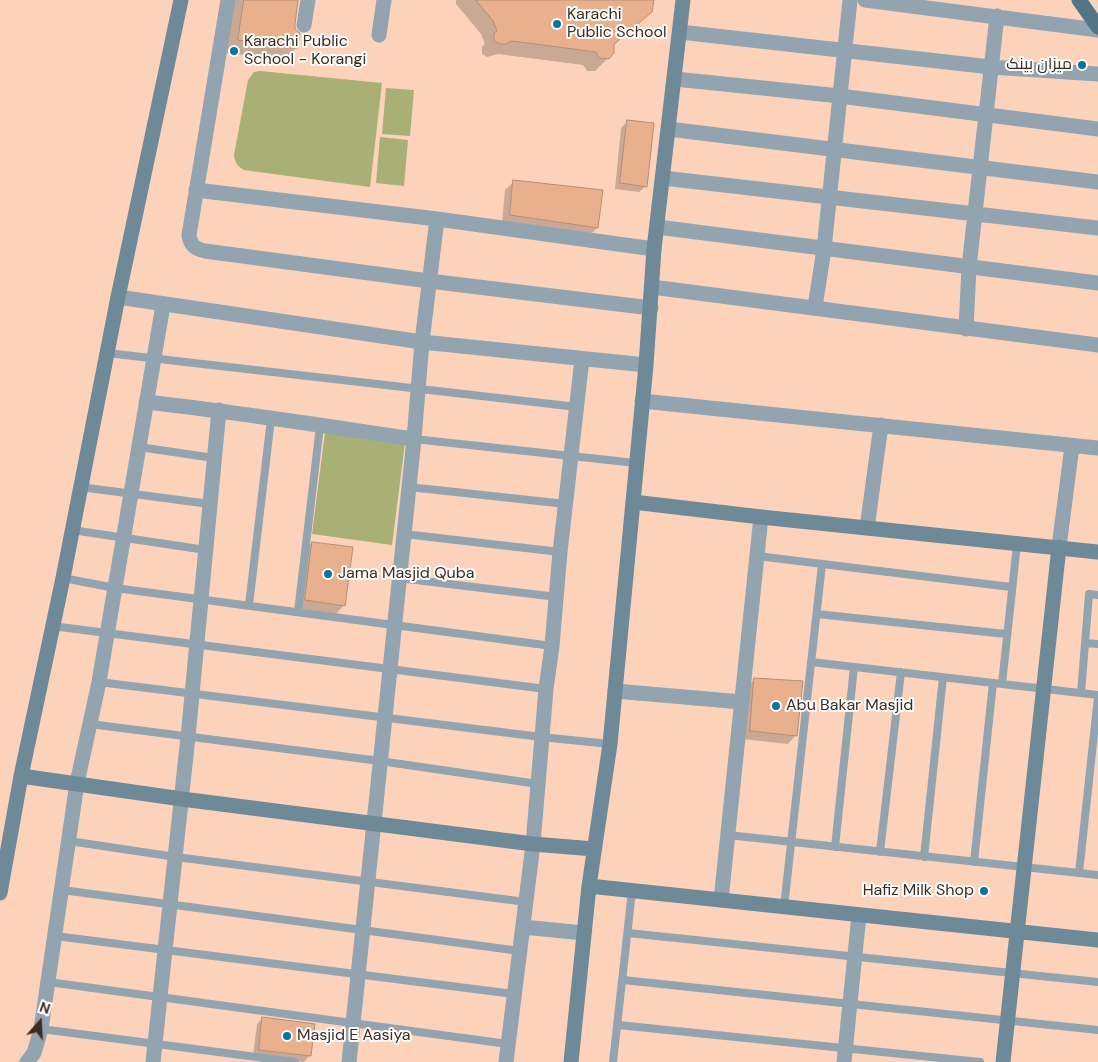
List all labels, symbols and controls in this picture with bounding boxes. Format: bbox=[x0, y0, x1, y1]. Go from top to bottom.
place label: Karachi Public School bbox=[567, 5, 666, 43]
marker: Karachi Public School bbox=[551, 18, 563, 30]
place label: Karachi Public School - Korangi bbox=[244, 32, 366, 70]
marker: Karachi Public School - Korangi bbox=[228, 45, 240, 57]
place label: میزان بینک bbox=[1006, 55, 1072, 75]
marker: میزان بینک bbox=[1076, 59, 1088, 71]
place label: Jama Masjid Quba bbox=[338, 564, 474, 584]
marker: Jama Masjid Quba bbox=[322, 568, 334, 580]
place label: Abu Bakar Masjid bbox=[786, 696, 913, 716]
marker: Abu Bakar Masjid bbox=[770, 700, 782, 712]
place label: Hafiz Milk Shop bbox=[863, 881, 974, 901]
marker: Hafiz Milk Shop bbox=[978, 885, 990, 897]
north arrow bbox=[15, 997, 65, 1047]
text: N bbox=[37, 998, 53, 1018]
place label: Masjid E Aasiya bbox=[297, 1026, 410, 1046]
marker: Masjid E Aasiya bbox=[281, 1030, 293, 1042]

